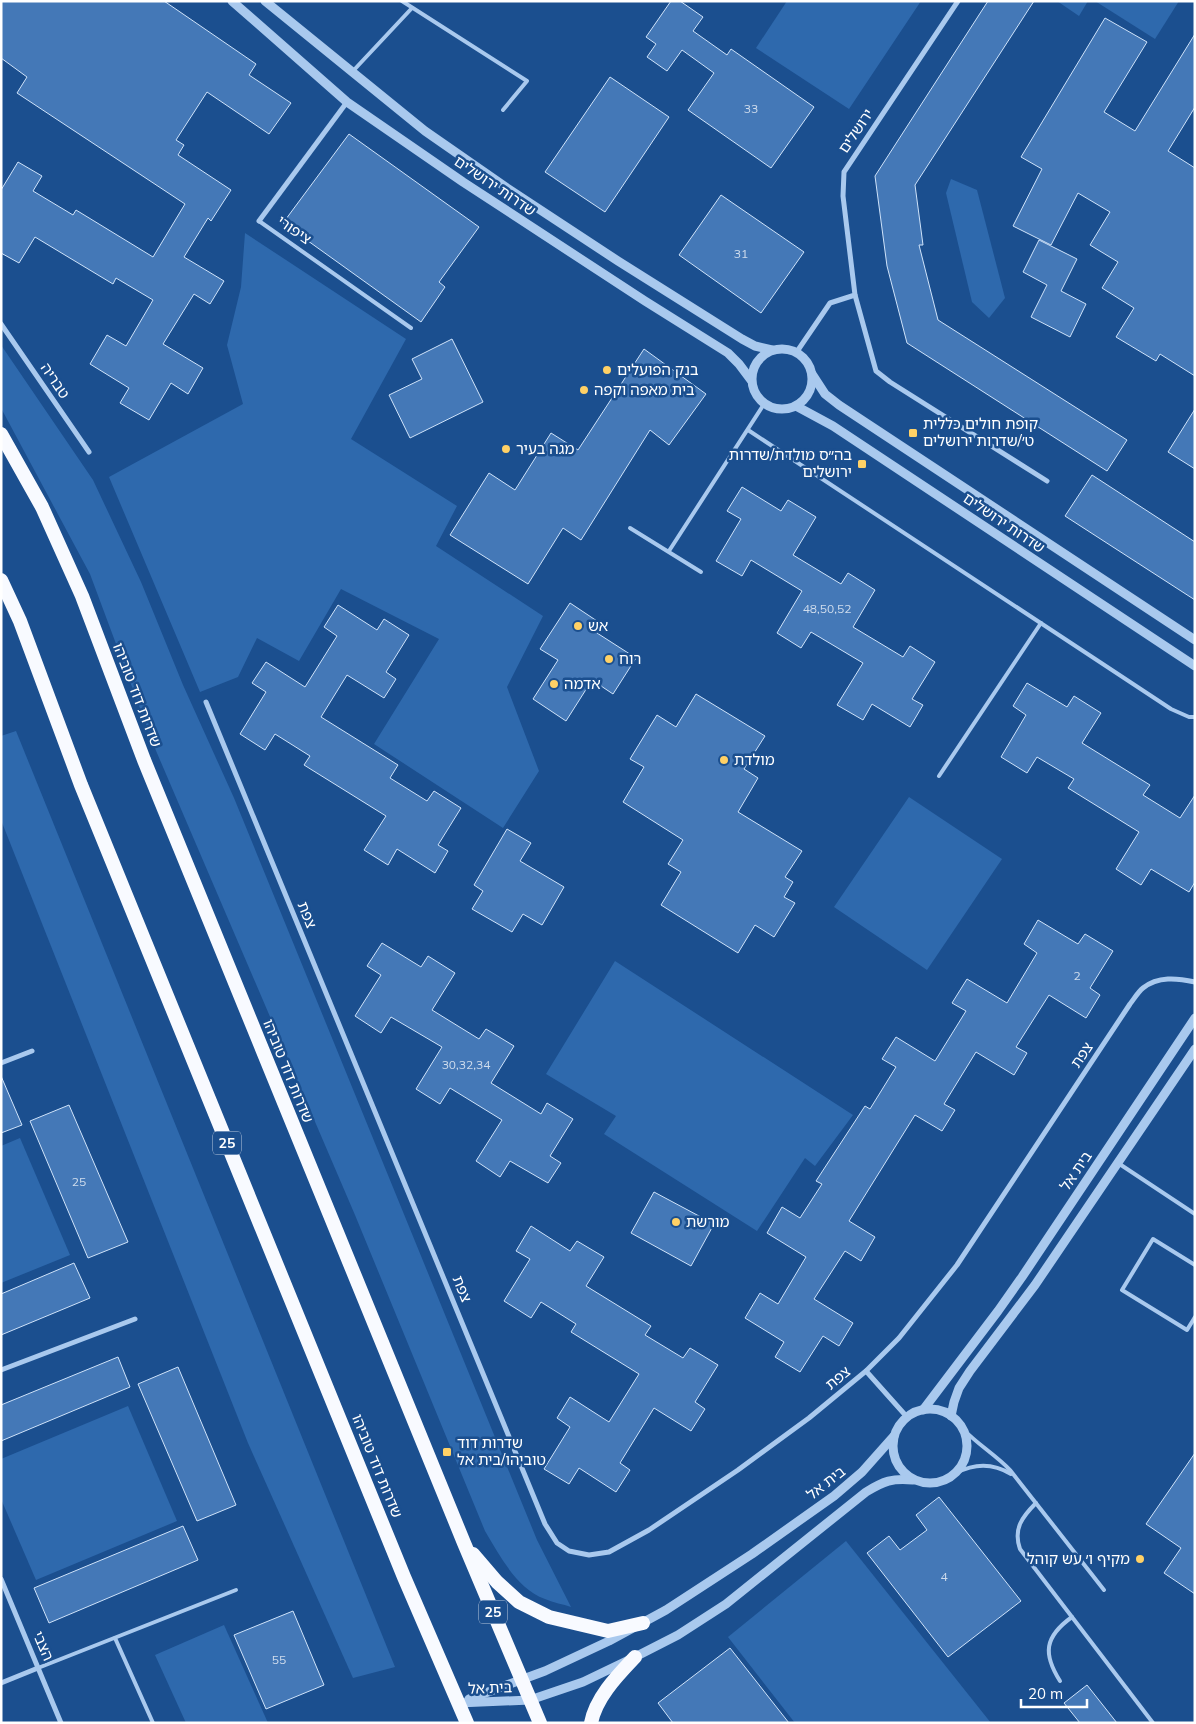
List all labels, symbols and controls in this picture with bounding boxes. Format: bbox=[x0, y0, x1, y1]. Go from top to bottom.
house number: 33 bbox=[744, 101, 758, 116]
street label: ירושלים bbox=[834, 105, 877, 157]
street label: שדרות ירושלים bbox=[451, 151, 540, 220]
street label: ציפורי bbox=[273, 211, 315, 248]
house number: 31 bbox=[734, 246, 748, 261]
street label: טבריה bbox=[37, 359, 74, 402]
place label: בנק הפועלים bbox=[617, 360, 699, 379]
marker: בנק הפועלים bbox=[601, 364, 613, 376]
place label: בית מאפה וקפה bbox=[594, 380, 695, 399]
marker: בית מאפה וקפה bbox=[578, 384, 590, 396]
place label: קופת חולים כללית ט׳/שדרות ירושלים bbox=[923, 414, 1038, 450]
marker: קופת חולים כללית ט׳/שדרות ירושלים bbox=[907, 427, 919, 439]
place label: מגה בעיר bbox=[516, 439, 574, 458]
marker: מגה בעיר bbox=[500, 443, 512, 455]
place label: בה״ס מולדת/שדרות ירושלים bbox=[729, 445, 852, 481]
marker: בה״ס מולדת/שדרות ירושלים bbox=[856, 458, 868, 470]
street label: שדרות ירושלים bbox=[960, 488, 1049, 557]
house number: 48,50,52 bbox=[803, 601, 851, 616]
place label: אש bbox=[588, 616, 608, 635]
marker: אש bbox=[572, 620, 584, 632]
street label: שדרות דוד טוביהו bbox=[109, 640, 166, 750]
place label: רוח bbox=[619, 649, 641, 668]
marker: רוח bbox=[603, 653, 615, 665]
place label: אדמה bbox=[564, 674, 601, 693]
marker: אדמה bbox=[548, 678, 560, 690]
place label: מולדת bbox=[734, 750, 775, 769]
marker: מולדת bbox=[718, 754, 730, 766]
street label: צפת bbox=[294, 899, 321, 931]
house number: 2 bbox=[1073, 968, 1081, 983]
street label: שדרות דוד טוביהו bbox=[259, 1016, 318, 1126]
street label: צפת bbox=[1066, 1038, 1097, 1071]
house number: 30,32,34 bbox=[442, 1057, 490, 1072]
road number: 25 bbox=[213, 1132, 241, 1154]
street label: בית אל bbox=[1055, 1147, 1096, 1194]
house number: 25 bbox=[72, 1174, 86, 1189]
place label: מורשת bbox=[686, 1212, 729, 1231]
marker: מורשת bbox=[670, 1216, 682, 1228]
street label: צפת bbox=[449, 1273, 476, 1305]
street label: צפת bbox=[821, 1362, 854, 1394]
street label: שדרות דוד טוביהו bbox=[348, 1411, 407, 1521]
place label: שדרות דוד טוביהו/בית אל bbox=[457, 1433, 546, 1469]
marker: שדרות דוד טוביהו/בית אל bbox=[441, 1446, 453, 1458]
street label: בית אל bbox=[802, 1461, 849, 1504]
place label: מקיף ו׳ עש קוהל bbox=[1027, 1549, 1130, 1568]
marker: מקיף ו׳ עש קוהל bbox=[1134, 1553, 1146, 1565]
house number: 4 bbox=[940, 1569, 948, 1584]
road number: 25 bbox=[479, 1600, 507, 1624]
street label: הצבי bbox=[29, 1628, 58, 1664]
house number: 55 bbox=[272, 1652, 286, 1667]
scale bar bbox=[1021, 1676, 1087, 1708]
street label: בית אל bbox=[468, 1677, 513, 1698]
text: 20 m bbox=[1028, 1684, 1063, 1703]

